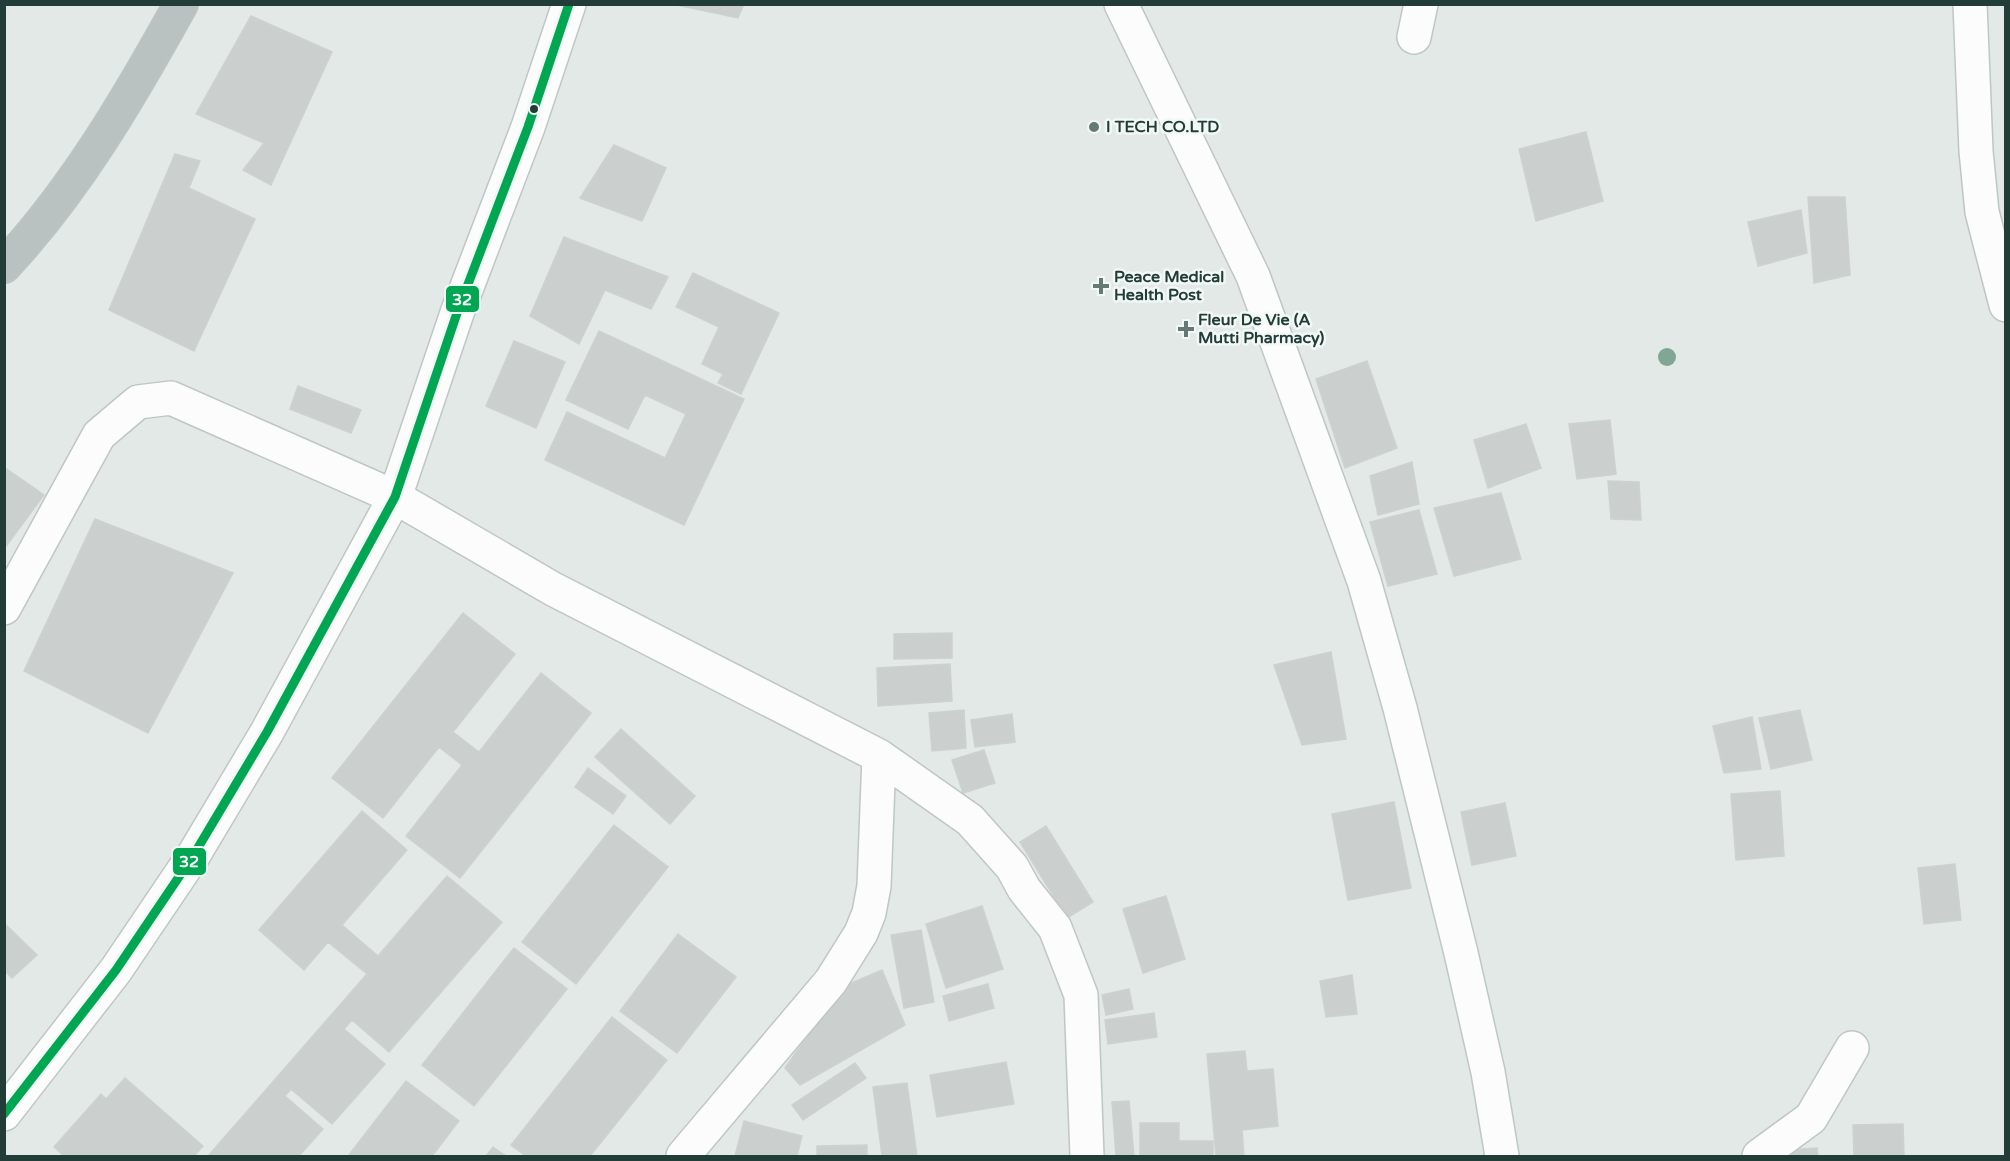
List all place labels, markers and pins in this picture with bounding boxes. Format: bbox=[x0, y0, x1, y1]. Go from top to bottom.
unlabelled marker bbox=[528, 103, 540, 115]
place label: I TECH CO.LTD bbox=[1106, 117, 1219, 137]
marker: I TECH CO.LTD bbox=[1087, 120, 1101, 134]
place label: Peace Medical Health Post bbox=[1114, 267, 1224, 305]
marker: Peace Medical Health Post bbox=[1092, 277, 1110, 295]
place label: Fleur De Vie (A Mutti Pharmacy) bbox=[1198, 310, 1324, 348]
marker: Fleur De Vie (A Mutti Pharmacy) bbox=[1179, 322, 1193, 336]

